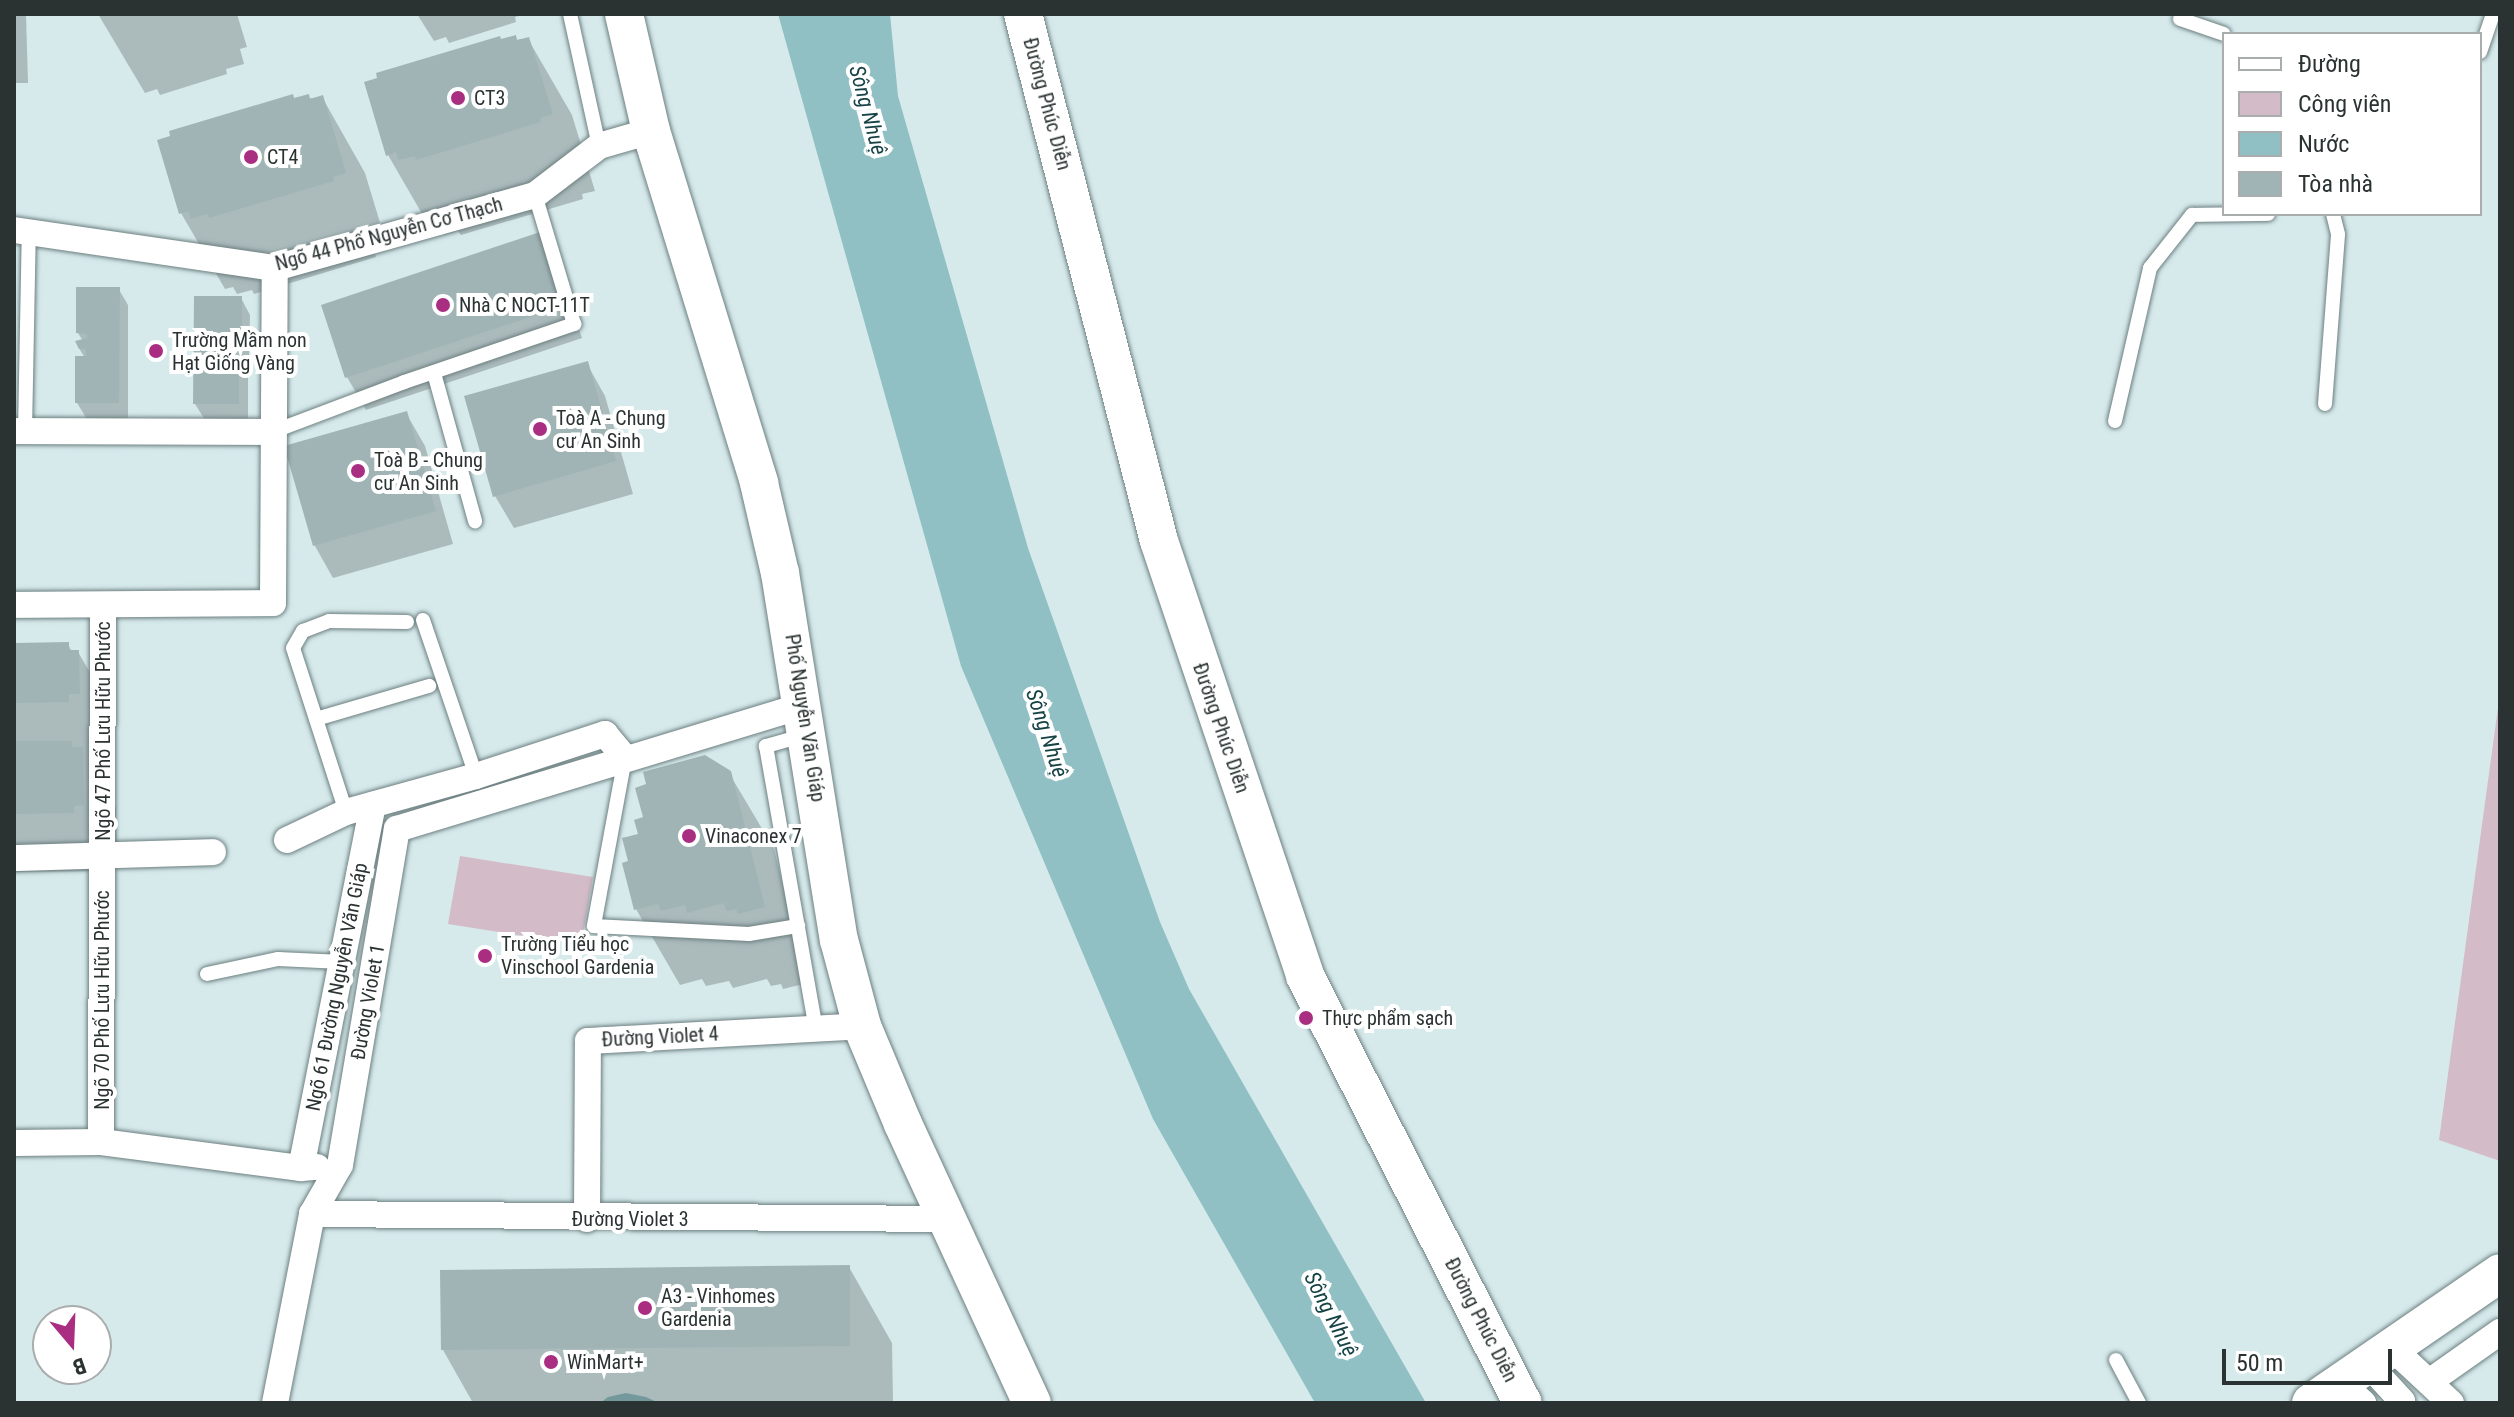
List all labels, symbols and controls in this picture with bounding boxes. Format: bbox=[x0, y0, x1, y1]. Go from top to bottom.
legend bbox=[2222, 32, 2482, 216]
street label: Đường Phúc Diễn bbox=[1018, 35, 1076, 173]
text: Đường bbox=[2298, 50, 2361, 78]
water label: Sông Nhuệ bbox=[843, 62, 893, 158]
place label: CT3 bbox=[474, 86, 505, 110]
marker: CT3 bbox=[449, 89, 467, 107]
text: Công viên bbox=[2298, 90, 2391, 118]
text: Nước bbox=[2298, 130, 2349, 158]
place label: CT4 bbox=[267, 145, 298, 169]
marker: CT4 bbox=[242, 148, 260, 166]
text: Tòa nhà bbox=[2298, 170, 2373, 198]
street label: Ngõ 44 Phố Nguyễn Cơ Thạch bbox=[272, 192, 506, 276]
place label: Nhà C NOCT-11T bbox=[459, 293, 590, 317]
marker: Nhà C NOCT-11T bbox=[434, 296, 452, 314]
place label: Trường Mầm non Hạt Giống Vàng bbox=[172, 328, 307, 375]
marker: Trường Mầm non Hạt Giống Vàng bbox=[147, 342, 165, 360]
place label: Toà A - Chung cư An Sinh bbox=[556, 406, 666, 453]
marker: Toà A - Chung cư An Sinh bbox=[531, 420, 549, 438]
place label: Toà B - Chung cư An Sinh bbox=[374, 448, 483, 495]
marker: Toà B - Chung cư An Sinh bbox=[349, 462, 367, 480]
street label: Ngõ 47 Phố Lưu Hữu Phước bbox=[91, 621, 115, 841]
street label: Phố Nguyễn Văn Giáp bbox=[780, 632, 830, 804]
street label: Đường Phúc Diễn bbox=[1187, 660, 1255, 796]
water label: Sông Nhuệ bbox=[1020, 685, 1074, 781]
place label: Vinaconex 7 bbox=[705, 824, 802, 848]
marker: Vinaconex 7 bbox=[680, 827, 698, 845]
street label: Ngõ 61 Đường Nguyễn Văn Giáp bbox=[301, 861, 373, 1113]
street label: Ngõ 70 Phố Lưu Hữu Phước bbox=[90, 890, 114, 1110]
place label: Trường Tiểu học Vinschool Gardenia bbox=[501, 932, 654, 979]
street label: Đường Violet 1 bbox=[346, 942, 390, 1062]
marker: Trường Tiểu học Vinschool Gardenia bbox=[476, 947, 494, 965]
place label: Thực phẩm sạch bbox=[1322, 1006, 1453, 1030]
marker: Thực phẩm sạch bbox=[1297, 1009, 1315, 1027]
street label: Đường Violet 4 bbox=[601, 1022, 719, 1052]
street label: Đường Violet 3 bbox=[571, 1207, 689, 1231]
street label: Đường Phúc Diễn bbox=[1439, 1254, 1523, 1386]
water label: Sông Nhuệ bbox=[1298, 1267, 1364, 1361]
place label: A3 - Vinhomes Gardenia bbox=[661, 1284, 775, 1331]
marker: A3 - Vinhomes Gardenia bbox=[636, 1299, 654, 1317]
north arrow bbox=[32, 1305, 112, 1385]
scale bar bbox=[2226, 1333, 2396, 1383]
text: 50 m bbox=[2236, 1349, 2283, 1377]
place label: WinMart+ bbox=[567, 1350, 644, 1374]
text: B bbox=[69, 1352, 89, 1380]
marker: WinMart+ bbox=[542, 1353, 560, 1371]

